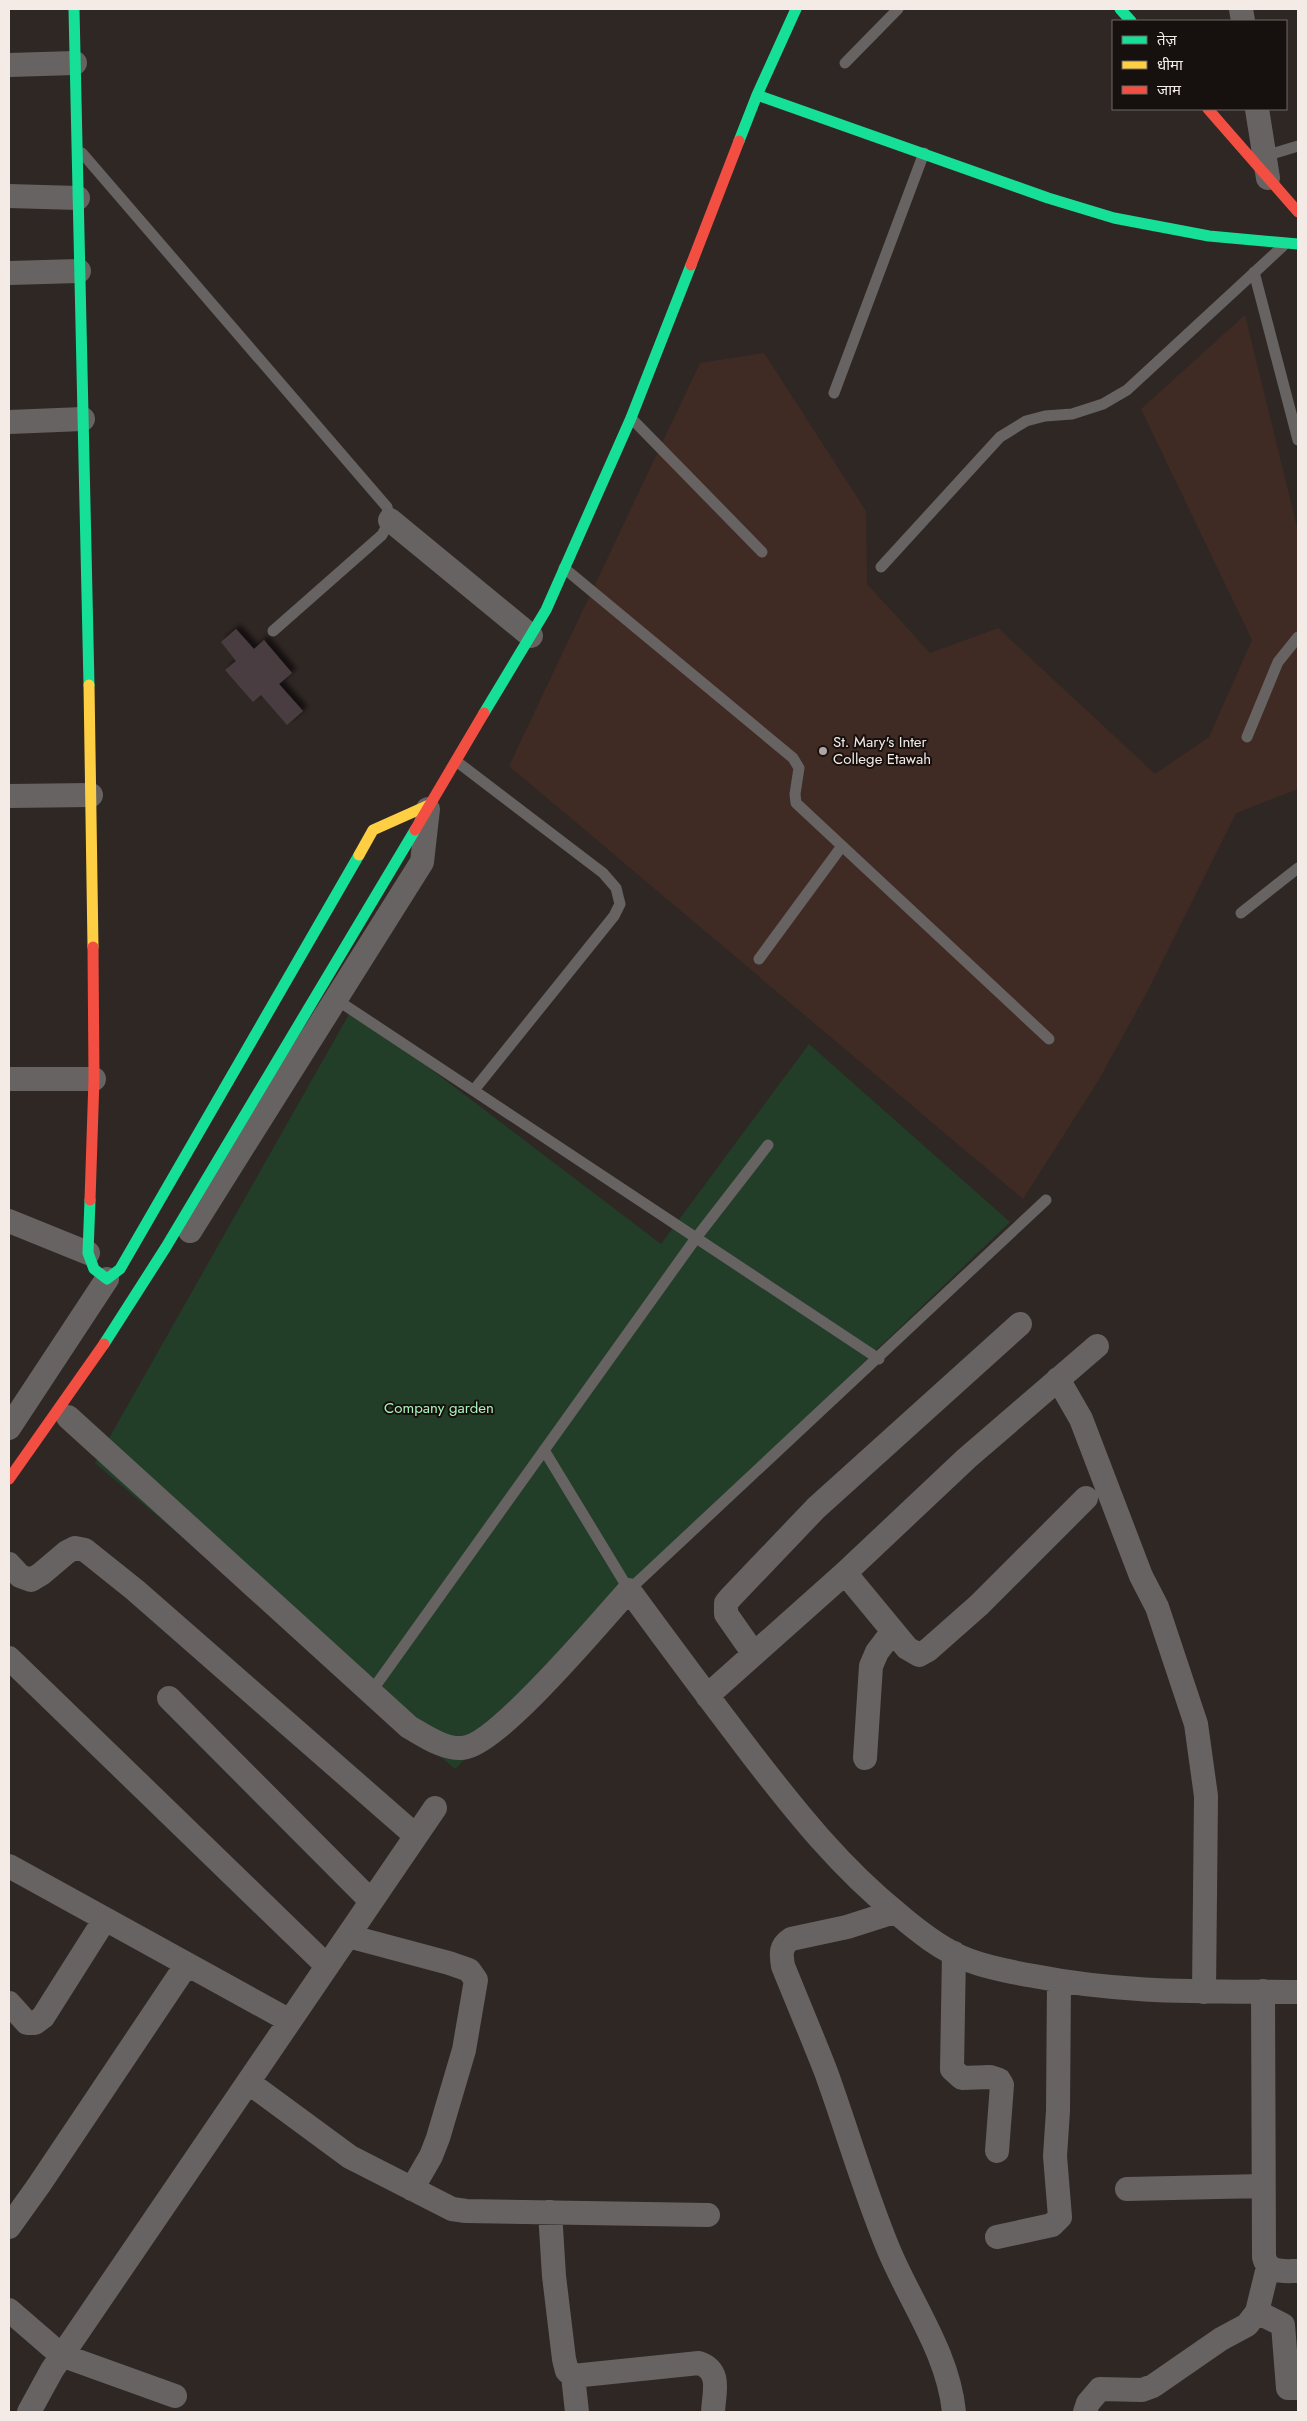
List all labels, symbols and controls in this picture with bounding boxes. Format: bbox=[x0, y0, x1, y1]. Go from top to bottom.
legend bbox=[1112, 20, 1287, 110]
text: तेज़ bbox=[1157, 29, 1178, 51]
text: धीमा bbox=[1157, 54, 1184, 76]
text: जाम bbox=[1157, 79, 1182, 101]
place label: St. Mary's Inter College Etawah bbox=[833, 731, 931, 770]
marker: St. Mary's Inter College Etawah bbox=[817, 745, 829, 757]
park label: Company garden bbox=[384, 1397, 494, 1419]

